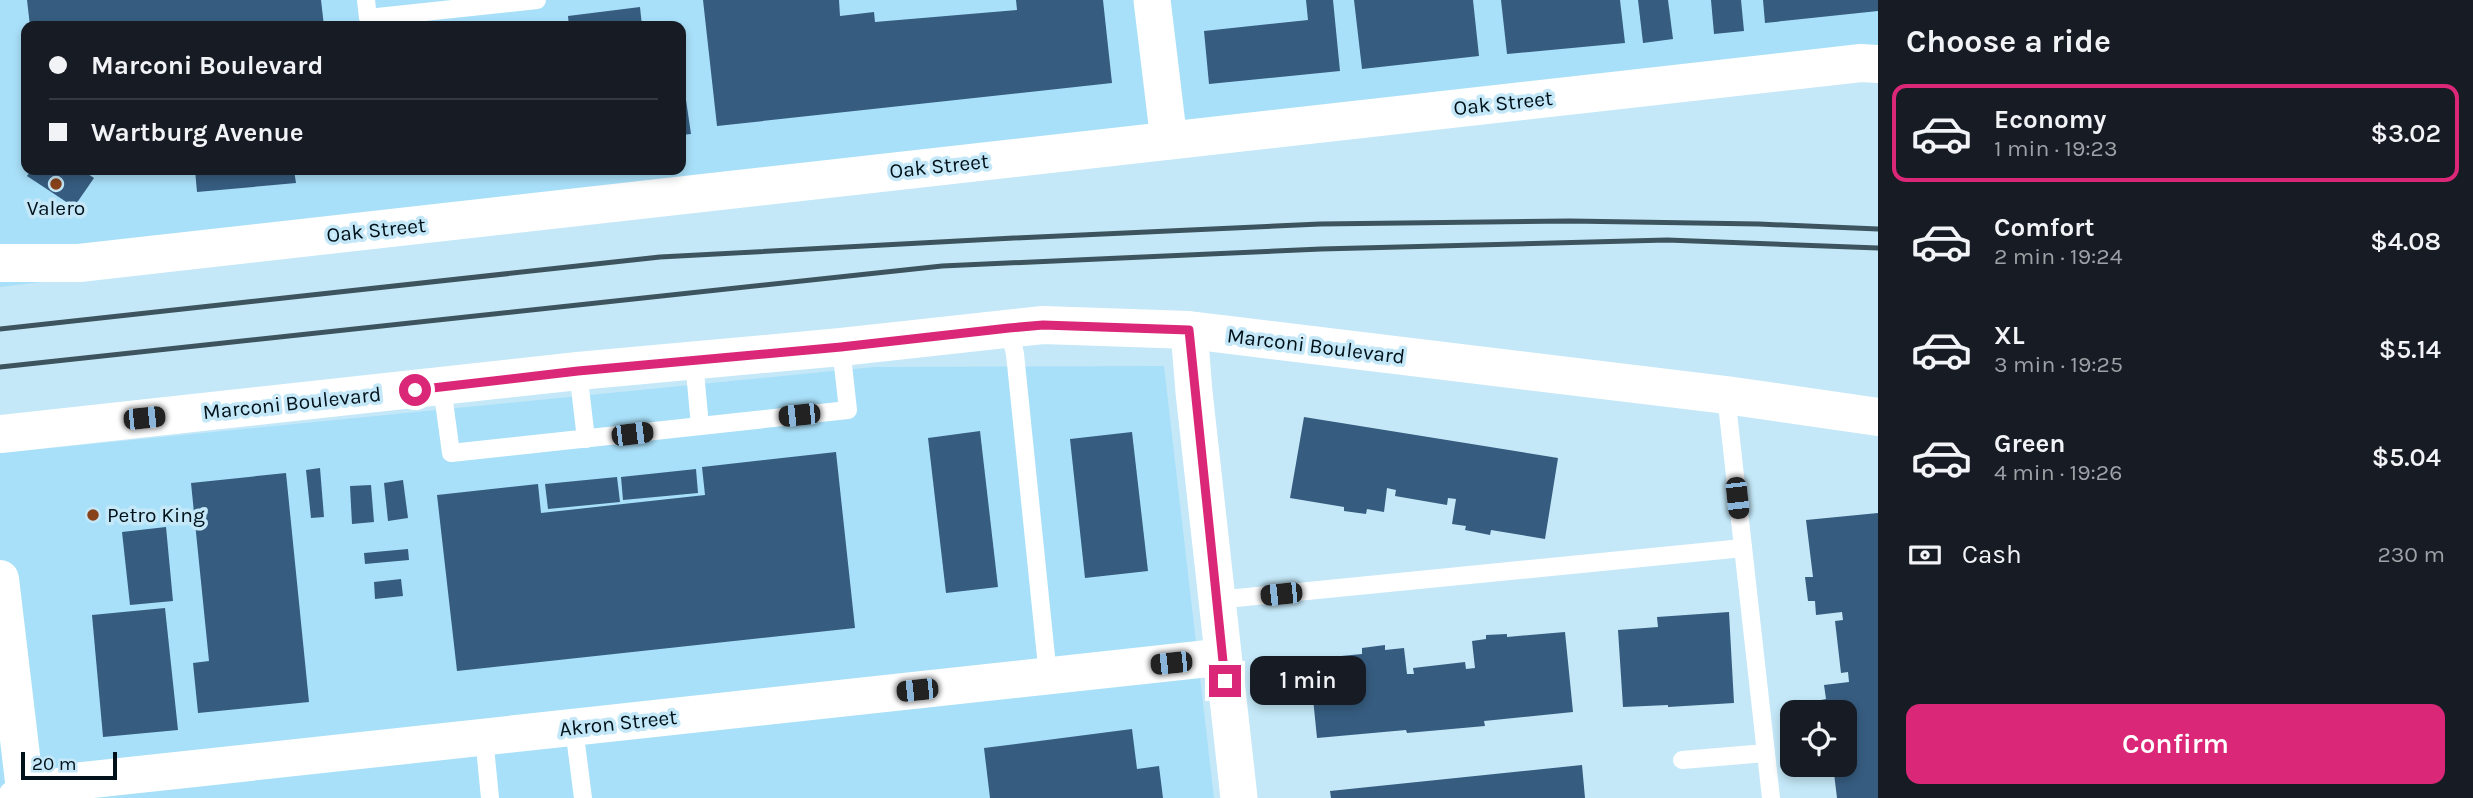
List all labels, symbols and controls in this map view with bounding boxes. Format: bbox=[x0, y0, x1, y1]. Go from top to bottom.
text: Choose a ride bbox=[1906, 23, 2111, 60]
text: Marconi Boulevard bbox=[91, 50, 323, 81]
street label: Oak Street bbox=[1452, 86, 1554, 120]
icon: car bbox=[1910, 102, 1973, 165]
text: Economy bbox=[1994, 104, 2106, 135]
text: Wartburg Avenue bbox=[91, 117, 304, 148]
text: $3.02 bbox=[2371, 118, 2441, 149]
text: 1 min · 19:23 bbox=[1994, 135, 2118, 162]
street label: Oak Street bbox=[888, 149, 990, 183]
marker: Valero bbox=[48, 176, 64, 192]
place label: Valero bbox=[27, 196, 85, 220]
icon: car bbox=[1910, 210, 1973, 273]
text: Comfort bbox=[1994, 212, 2095, 243]
street label: Oak Street bbox=[325, 213, 427, 247]
text: $4.08 bbox=[2370, 226, 2441, 257]
text: 2 min · 19:24 bbox=[1994, 243, 2123, 270]
icon: car bbox=[1910, 318, 1973, 381]
text: XL bbox=[1994, 320, 2025, 351]
street label: Marconi Boulevard bbox=[1226, 323, 1406, 369]
text: $5.14 bbox=[2379, 334, 2441, 365]
text: 3 min · 19:25 bbox=[1994, 351, 2123, 378]
route start bbox=[399, 374, 431, 406]
street label: Marconi Boulevard bbox=[202, 382, 382, 424]
car bbox=[778, 402, 821, 428]
car bbox=[123, 405, 166, 431]
car bbox=[610, 421, 655, 447]
icon: car bbox=[1910, 426, 1973, 489]
text: Green bbox=[1994, 428, 2066, 459]
text: $5.04 bbox=[2372, 442, 2441, 473]
text: 4 min · 19:26 bbox=[1994, 459, 2122, 486]
car bbox=[1725, 476, 1750, 520]
place label: Petro King bbox=[107, 503, 205, 527]
marker: Petro King bbox=[85, 507, 101, 523]
icon: cash bbox=[1906, 536, 1944, 574]
text: Cash bbox=[1962, 539, 2022, 570]
text: 230 m bbox=[2377, 541, 2445, 568]
car bbox=[1260, 581, 1303, 607]
car bbox=[1150, 650, 1193, 676]
callout: 1 min bbox=[1250, 656, 1365, 706]
route end bbox=[1209, 665, 1241, 697]
text: 1 min bbox=[1279, 667, 1337, 694]
car bbox=[896, 677, 939, 703]
map controls bbox=[1780, 700, 1857, 777]
button: locate bbox=[1780, 700, 1857, 777]
button: Confirm bbox=[1906, 704, 2445, 784]
street label: Akron Street bbox=[558, 705, 678, 741]
scale bar bbox=[21, 749, 117, 781]
text: 20 m bbox=[32, 753, 77, 775]

